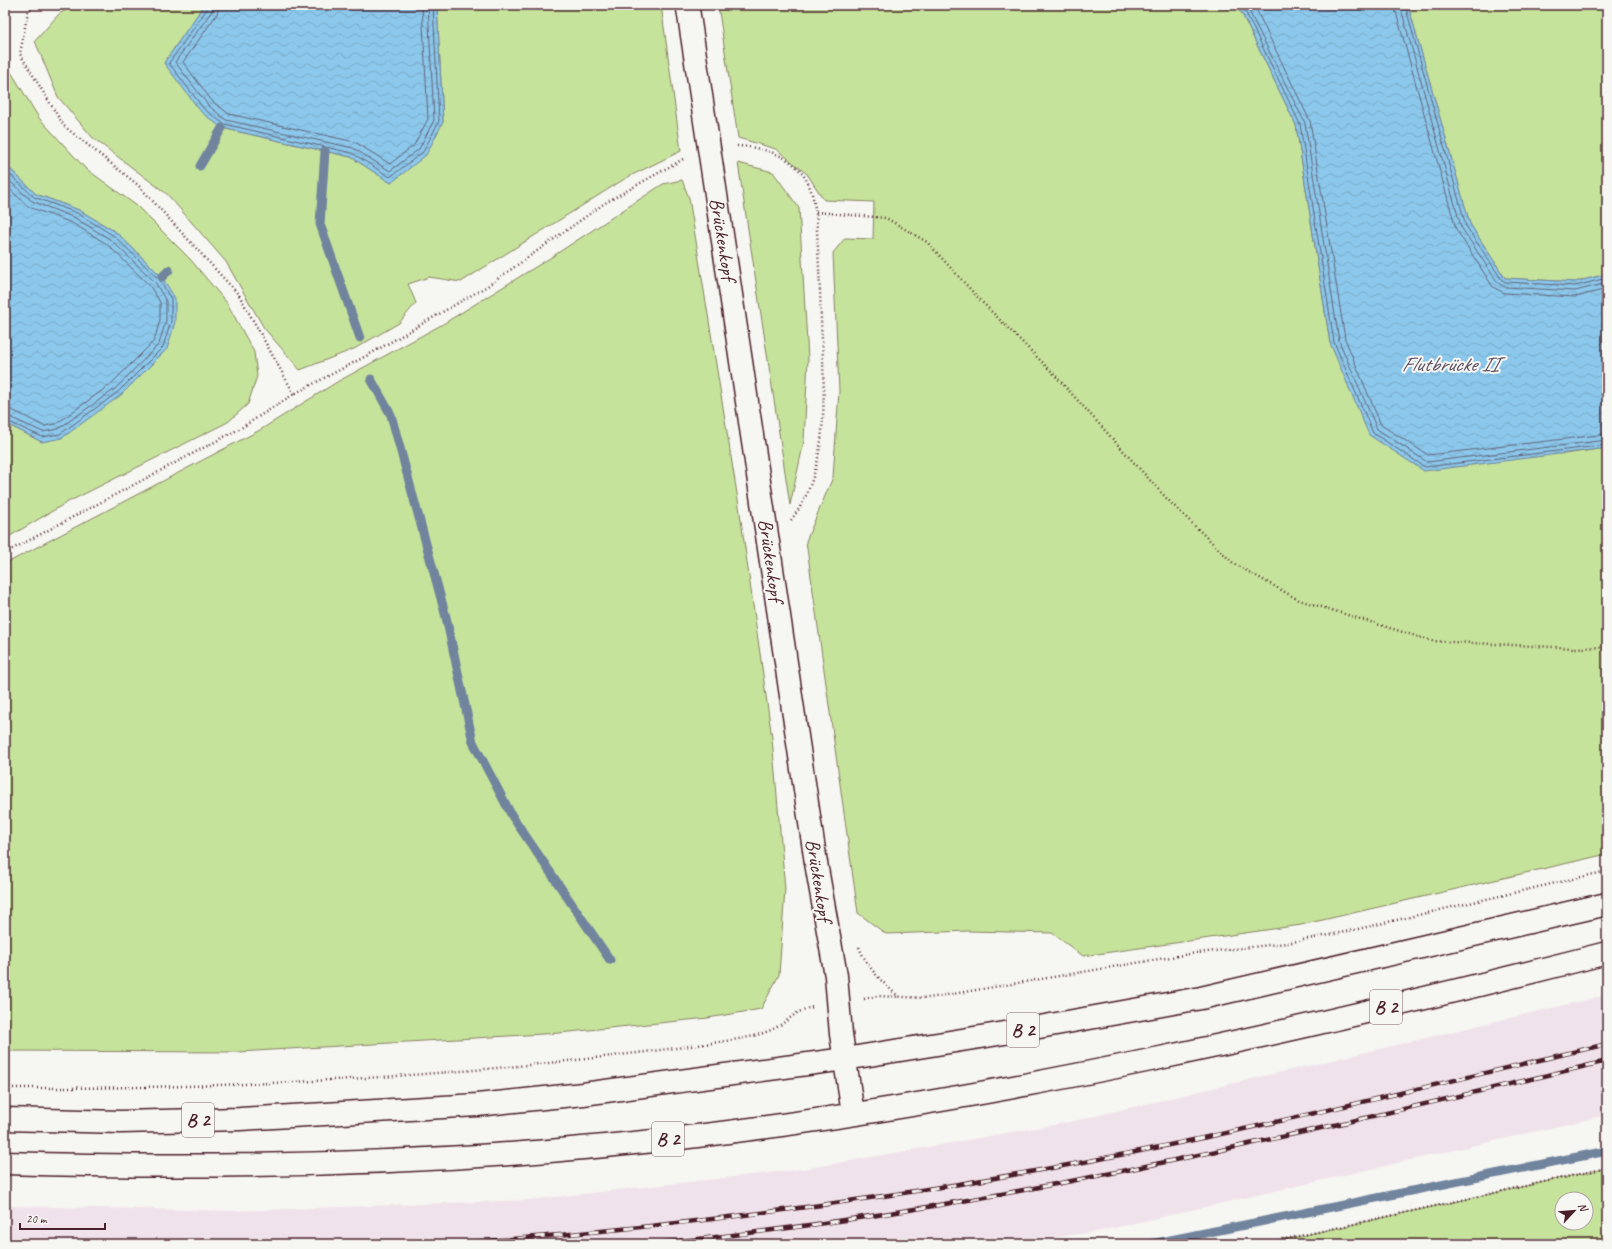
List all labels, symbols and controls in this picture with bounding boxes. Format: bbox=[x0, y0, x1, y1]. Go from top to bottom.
street label: Brückenkopf bbox=[704, 196, 743, 287]
water label: Flutbrücke II bbox=[1402, 351, 1506, 377]
street label: Brückenkopf bbox=[753, 517, 790, 608]
street label: Brückenkopf bbox=[800, 837, 839, 928]
road number: B 2 bbox=[1370, 990, 1402, 1024]
road number: B 2 bbox=[1007, 1013, 1039, 1047]
road number: B 2 bbox=[182, 1103, 214, 1137]
road number: B 2 bbox=[652, 1122, 684, 1156]
north arrow bbox=[1554, 1191, 1594, 1231]
text: N bbox=[1575, 1200, 1592, 1215]
scale bar bbox=[20, 1205, 105, 1231]
text: 20 m bbox=[26, 1211, 48, 1227]

